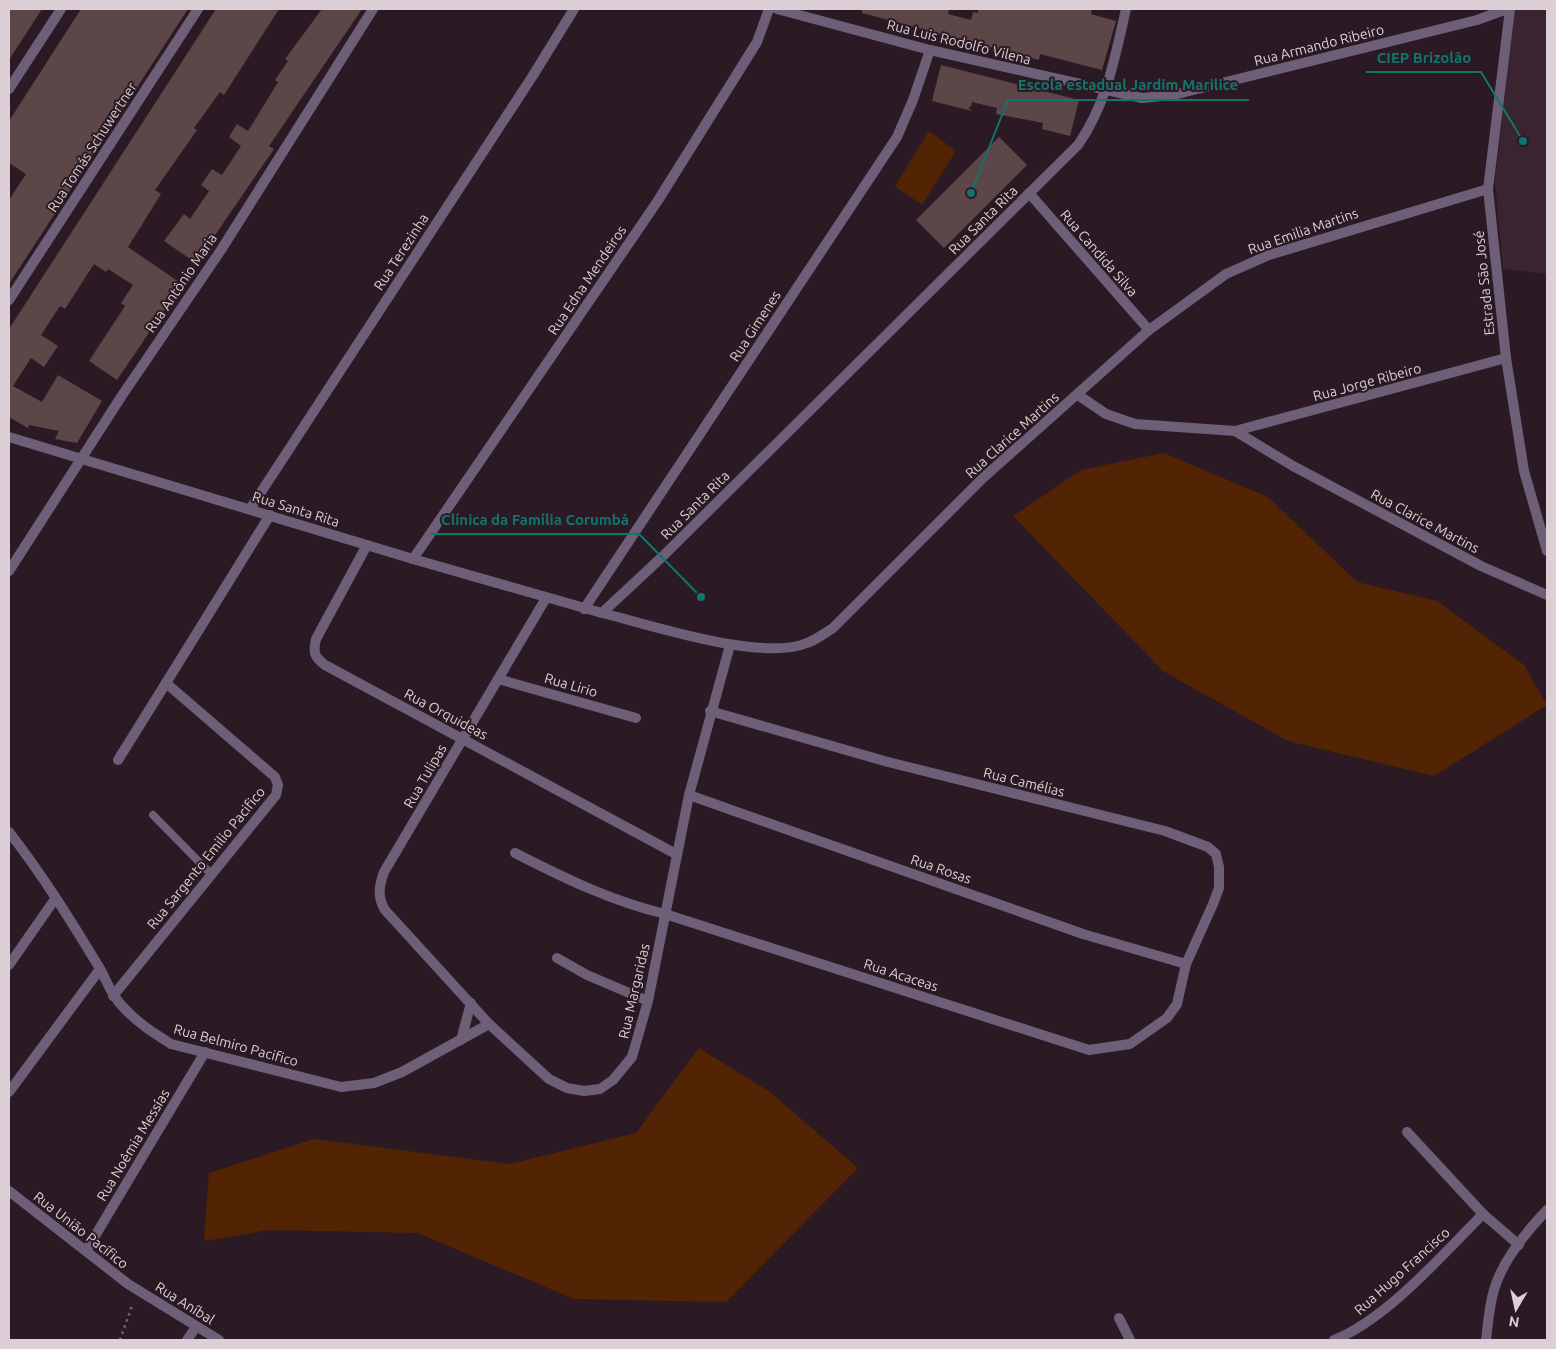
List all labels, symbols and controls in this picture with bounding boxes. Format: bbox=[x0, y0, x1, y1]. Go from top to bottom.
street label: Rua Luis Rodolfo Vilena bbox=[885, 16, 1033, 68]
street label: Rua Armando Ribeiro bbox=[1252, 21, 1386, 69]
callout: CIEP Brizolão bbox=[1366, 42, 1481, 72]
text: CIEP Brizolão bbox=[1377, 49, 1471, 66]
callout: Escola estadual Jardim Marilice bbox=[1008, 70, 1249, 100]
text: Escola estadual Jardim Marilice bbox=[1018, 76, 1238, 93]
street label: Rua Tomás Schuwertner bbox=[44, 79, 140, 215]
street label: Rua Santa Rita bbox=[945, 182, 1021, 258]
street label: Rua Emilia Martins bbox=[1246, 205, 1360, 257]
street label: Rua Candida Silva bbox=[1057, 206, 1141, 300]
street label: Rua Terezinha bbox=[370, 211, 432, 293]
street label: Rua Edna Mendeiros bbox=[545, 222, 629, 338]
street label: Rua Antônio Maria bbox=[142, 230, 220, 336]
street label: Estrada São José bbox=[1471, 230, 1497, 336]
street label: Rua Gimenes bbox=[726, 287, 784, 365]
street label: Rua Jorge Ribeiro bbox=[1311, 360, 1423, 404]
street label: Rua Clarice Martins bbox=[962, 389, 1062, 481]
street label: Rua Santa Rita bbox=[657, 467, 733, 543]
street label: Rua Clarice Martins bbox=[1368, 486, 1482, 556]
street label: Rua Santa Rita bbox=[250, 488, 342, 530]
callout: Clínica da Família Corumbá bbox=[431, 504, 639, 534]
text: Clínica da Família Corumbá bbox=[441, 511, 629, 528]
street label: Rua Lirio bbox=[543, 670, 599, 700]
street label: Rua Orquideas bbox=[402, 685, 490, 743]
street label: Rua Tulipas bbox=[400, 741, 450, 811]
street label: Rua Camélias bbox=[982, 764, 1066, 800]
street label: Rua Sargento Emilio Pacifico bbox=[144, 784, 268, 932]
street label: Rua Rosas bbox=[908, 851, 974, 887]
street label: Rua Margaridas bbox=[615, 942, 653, 1040]
street label: Rua Acaceas bbox=[862, 955, 940, 995]
street label: Rua Belmiro Pacifico bbox=[172, 1021, 300, 1069]
street label: Rua Noêmia Messías bbox=[93, 1086, 173, 1204]
street label: Rua União Pacífico bbox=[31, 1188, 131, 1272]
street label: Rua Hugo Francisco bbox=[1351, 1224, 1453, 1318]
street label: Rua Aníbal bbox=[152, 1279, 218, 1328]
north arrow bbox=[1491, 1284, 1541, 1334]
text: N bbox=[1508, 1313, 1520, 1331]

